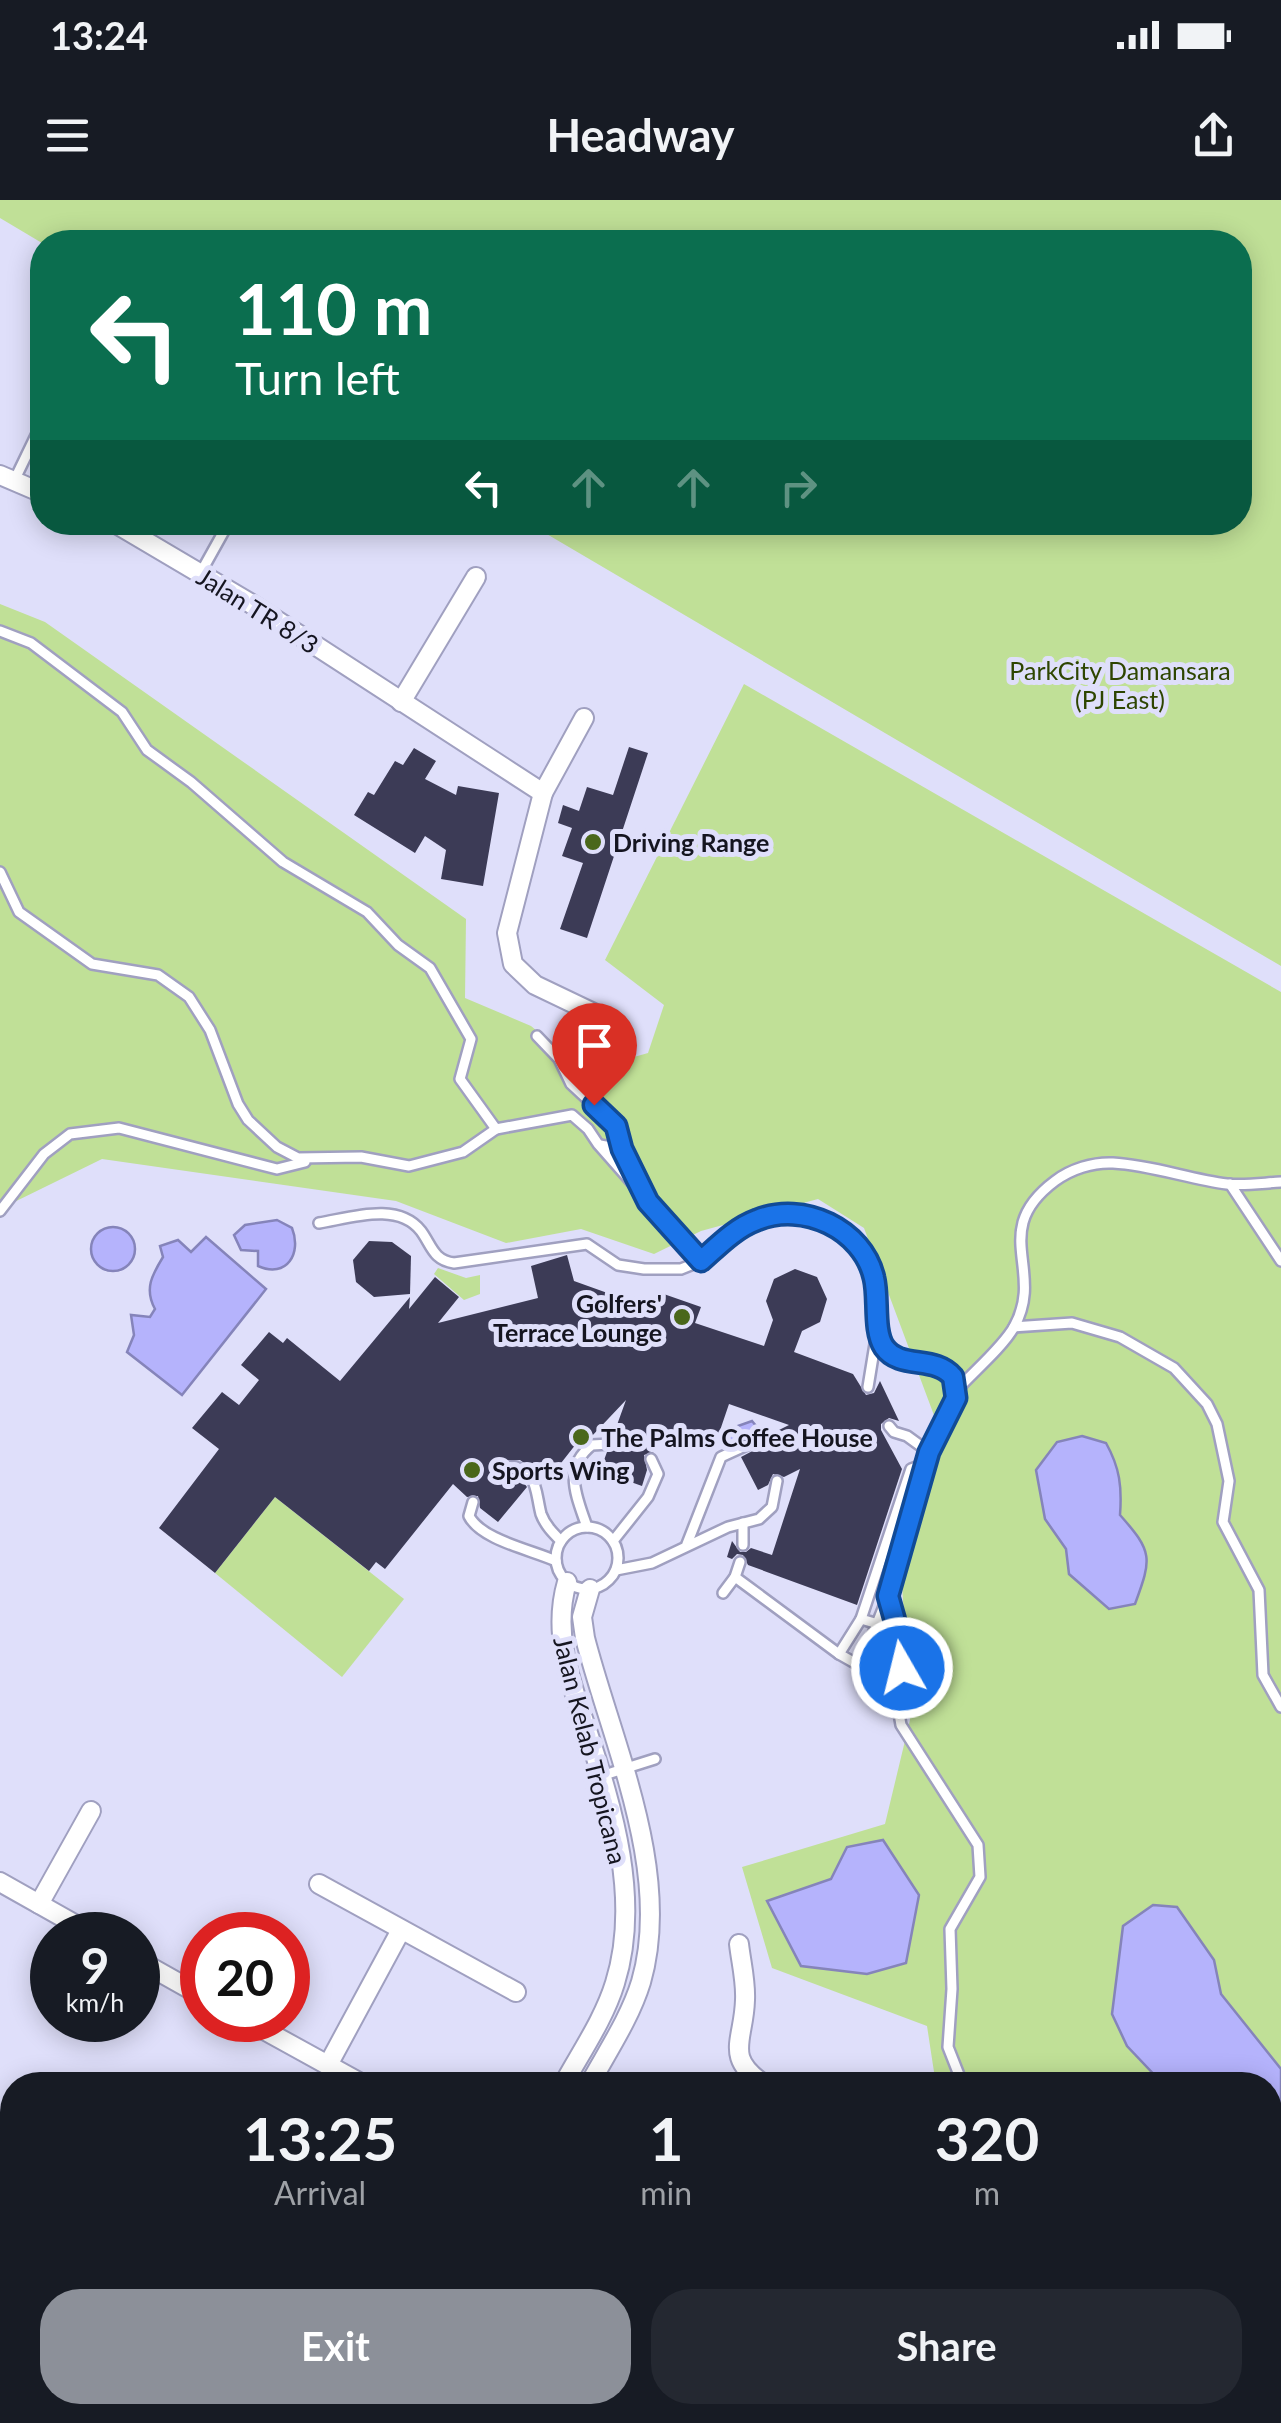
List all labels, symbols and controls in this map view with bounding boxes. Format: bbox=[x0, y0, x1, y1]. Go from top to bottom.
text: 13:24 bbox=[50, 12, 148, 58]
icon: menu bbox=[40, 108, 95, 163]
text: Headway bbox=[546, 108, 735, 162]
icon: share bbox=[1186, 108, 1241, 163]
text: 110 m bbox=[235, 266, 432, 350]
icon: left bbox=[70, 270, 200, 400]
text: Turn left bbox=[235, 351, 400, 405]
icon: left bbox=[456, 460, 511, 515]
icon: ahead bbox=[561, 460, 616, 515]
icon: ahead bbox=[666, 460, 721, 515]
icon: right bbox=[771, 460, 826, 515]
street label: Jalan TR 8/3 bbox=[192, 561, 324, 659]
park label: ParkCity Damansara (PJ East) bbox=[1009, 655, 1231, 714]
place label: Driving Range bbox=[613, 827, 769, 857]
marker: Driving Range bbox=[582, 831, 604, 853]
pin bbox=[552, 1003, 637, 1106]
icon: arrive bbox=[567, 1018, 622, 1073]
place label: Golfers' Terrace Lounge bbox=[493, 1288, 662, 1347]
marker: Golfers' Terrace Lounge bbox=[671, 1306, 693, 1328]
place label: The Palms Coffee House bbox=[601, 1422, 873, 1452]
marker: The Palms Coffee House bbox=[570, 1426, 592, 1448]
place label: Sports Wing bbox=[492, 1455, 629, 1485]
marker: Sports Wing bbox=[461, 1459, 483, 1481]
position arrow bbox=[850, 1616, 954, 1720]
street label: Jalan Kelab Tropicana bbox=[548, 1633, 634, 1867]
speed limit sign: 20 bbox=[180, 1912, 310, 2042]
text: 9 bbox=[80, 1935, 110, 1995]
text: km/h bbox=[66, 1987, 124, 2017]
text: 13:25 bbox=[243, 2102, 397, 2174]
text: 1 bbox=[649, 2102, 684, 2174]
text: 320 bbox=[935, 2102, 1039, 2174]
text: Arrival bbox=[274, 2173, 366, 2212]
text: min bbox=[640, 2173, 692, 2212]
text: m bbox=[974, 2173, 1000, 2212]
button: Exit bbox=[40, 2289, 631, 2404]
button: Share bbox=[651, 2289, 1242, 2404]

